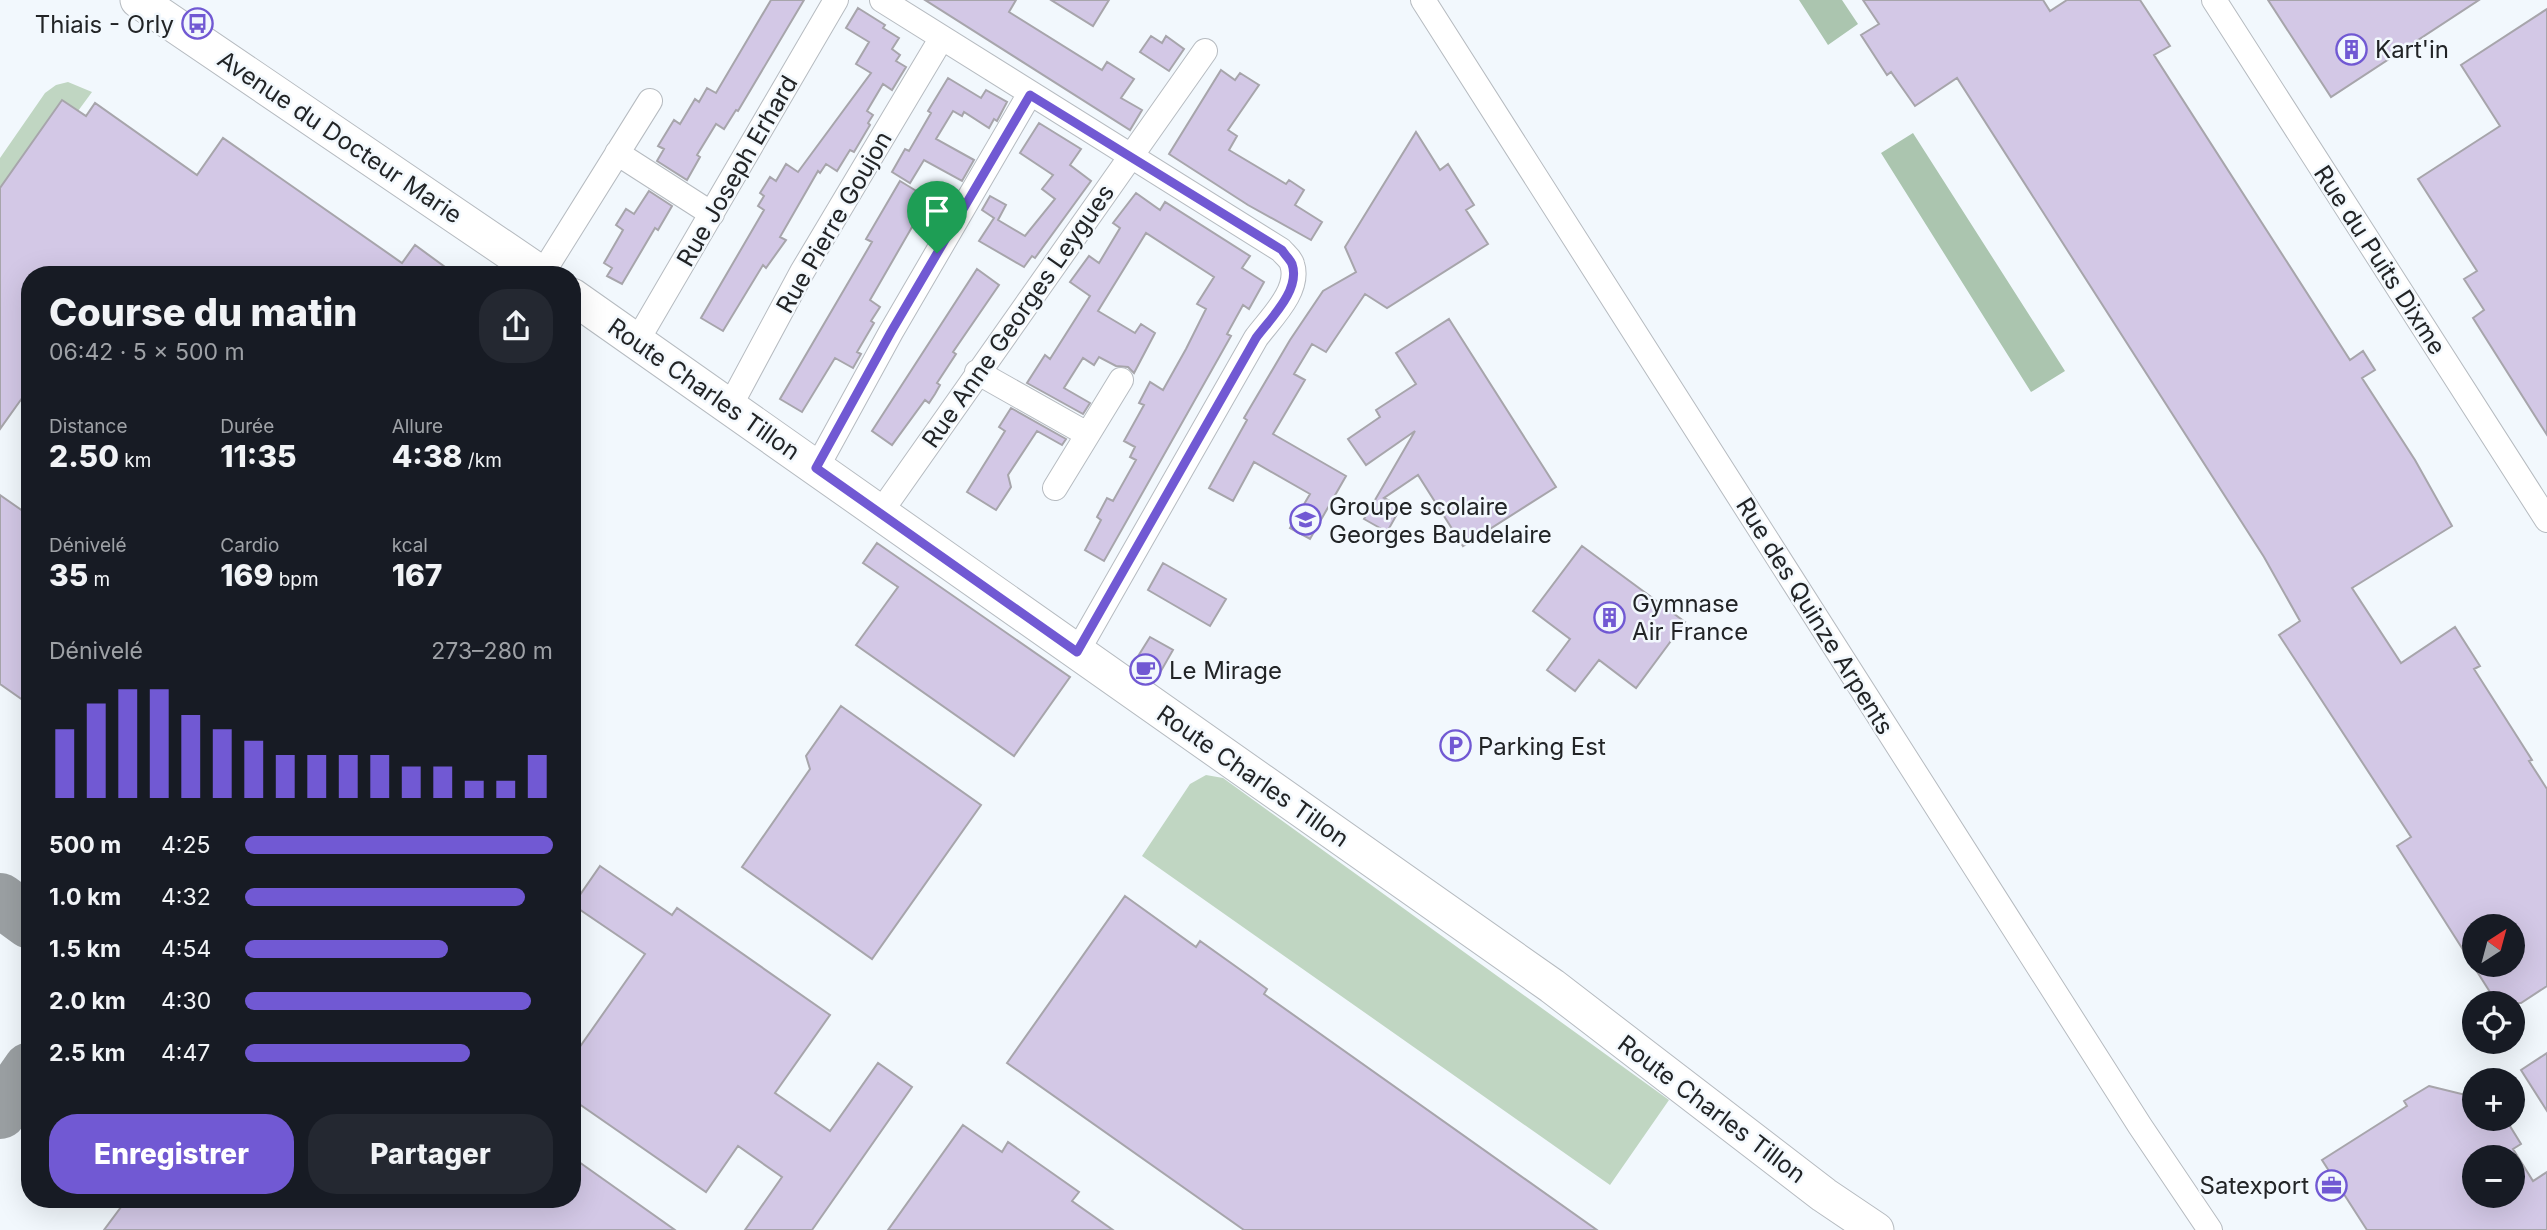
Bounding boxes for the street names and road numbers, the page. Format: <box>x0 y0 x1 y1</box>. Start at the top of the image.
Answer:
street label: Avenue du Docteur Marie <box>212 44 468 230</box>
street label: Rue Joseph Erhard <box>671 70 803 272</box>
street label: Rue Pierre Goujon <box>770 126 898 318</box>
street label: Rue du Puits Dixme <box>2308 160 2452 360</box>
street label: Rue Anne Georges Leygues <box>916 179 1120 453</box>
street label: Route Charles Tillon <box>603 312 805 466</box>
street label: Rue des Quinze Arpents <box>1730 492 1900 740</box>
street label: Route Charles Tillon <box>1152 699 1354 853</box>
street label: Route Charles Tillon <box>1612 1029 1812 1189</box>

